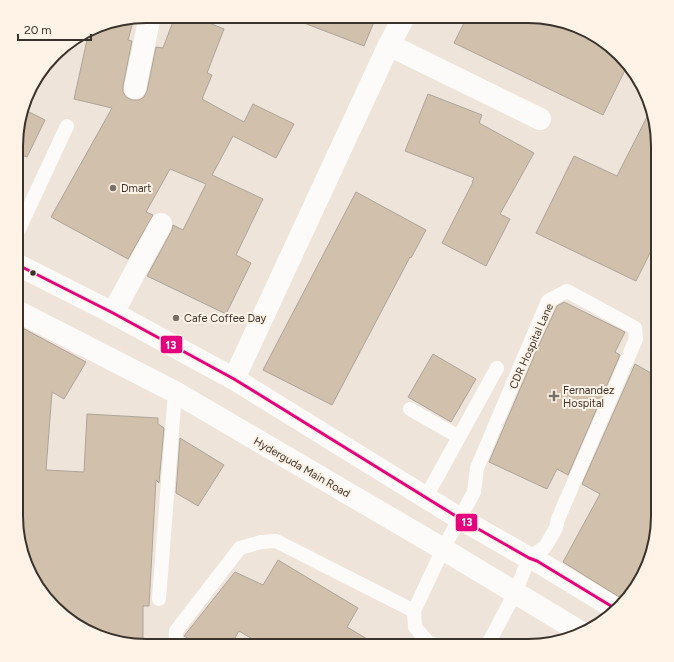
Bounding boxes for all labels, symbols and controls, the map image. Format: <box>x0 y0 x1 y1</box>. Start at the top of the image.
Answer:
scale bar <box>18 16 91 42</box>
text: 20 m <box>24 23 52 37</box>
place label: Dmart <box>121 182 151 195</box>
marker: Dmart <box>108 183 118 193</box>
unlabelled marker <box>28 268 38 278</box>
street label: CDR Hospital Lane <box>507 301 556 391</box>
place label: Cafe Coffee Day <box>184 312 267 325</box>
marker: Cafe Coffee Day <box>171 313 181 323</box>
line badge: 13 <box>160 335 183 354</box>
text: 13 <box>166 339 176 352</box>
place label: Fernandez Hospital <box>563 384 614 410</box>
marker: Fernandez Hospital <box>548 390 560 402</box>
street label: Hyderguda Main Road <box>251 435 352 500</box>
line badge: 13 <box>455 513 478 532</box>
text: 13 <box>462 516 472 529</box>

